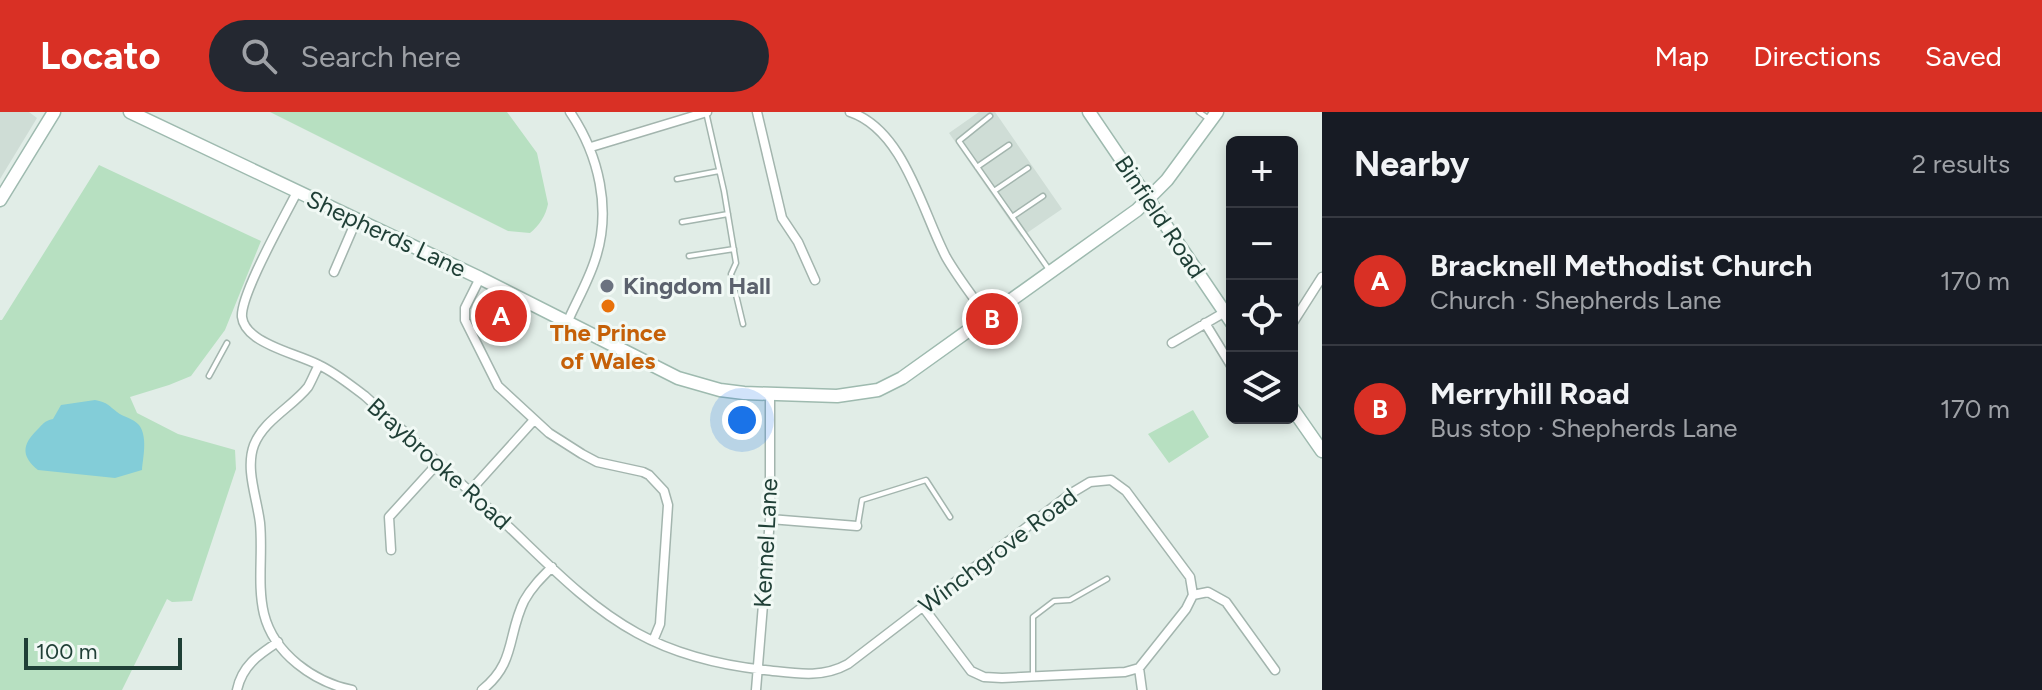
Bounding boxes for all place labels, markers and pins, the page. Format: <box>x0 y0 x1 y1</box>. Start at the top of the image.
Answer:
place label: Kingdom Hall <box>623 271 771 300</box>
marker: Kingdom Hall <box>598 277 616 295</box>
pin: A <box>475 286 527 346</box>
pin: B <box>966 289 1018 349</box>
marker: The Prince of Wales <box>599 297 617 315</box>
place label: The Prince of Wales <box>550 318 666 375</box>

